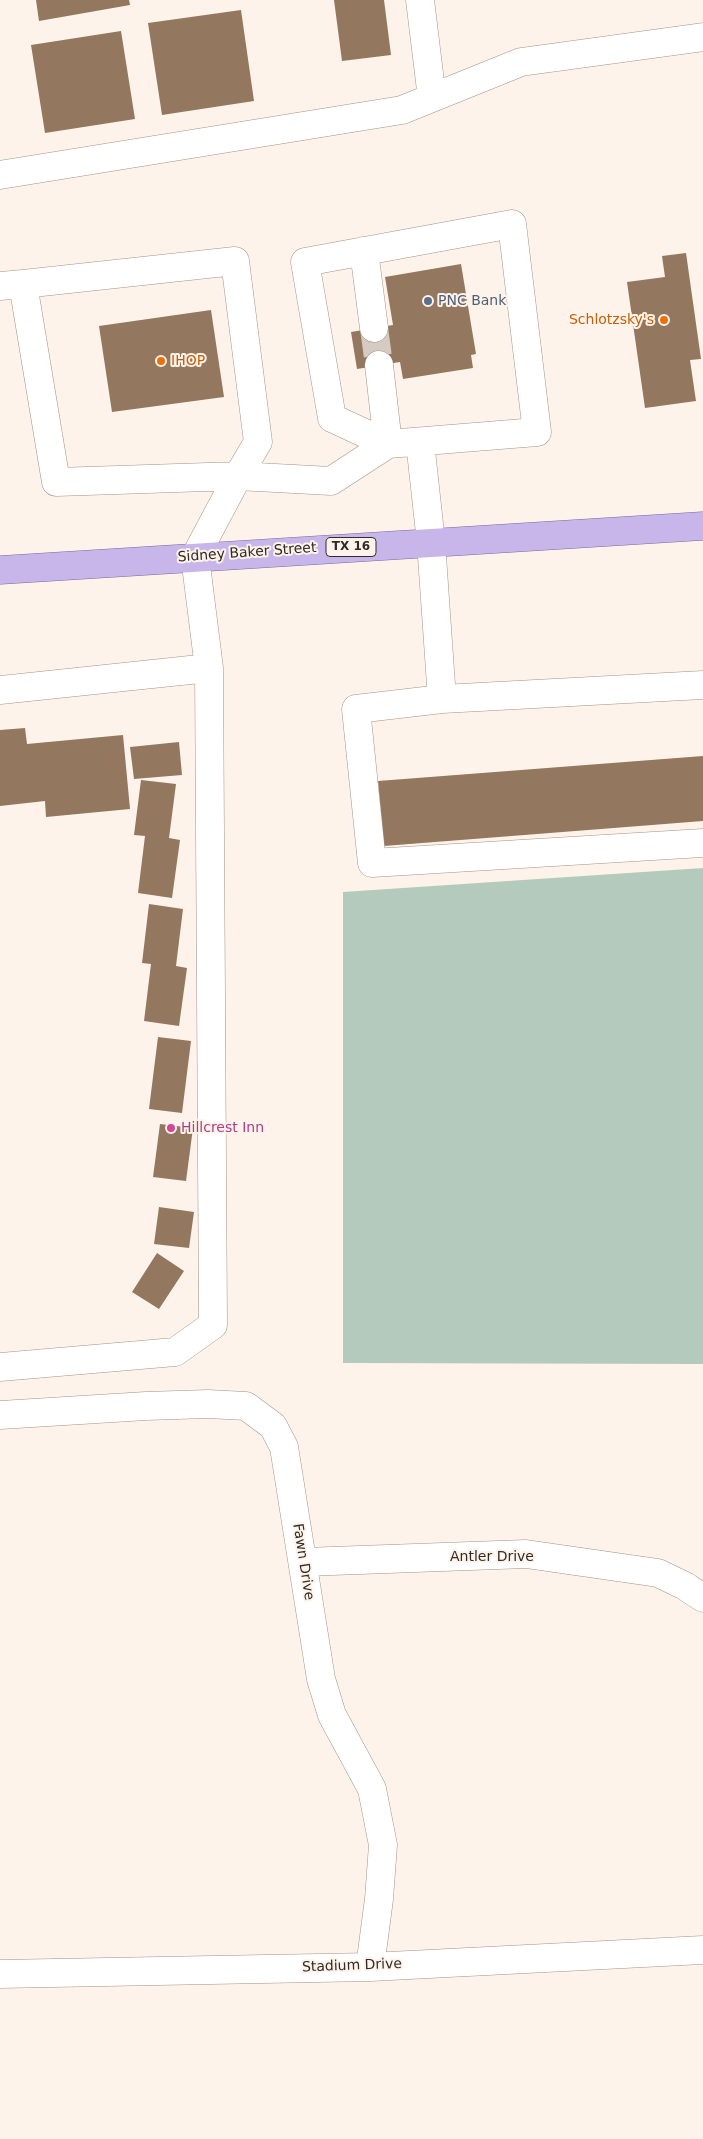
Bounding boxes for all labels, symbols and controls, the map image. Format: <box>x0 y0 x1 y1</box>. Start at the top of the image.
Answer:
place label: PNC Bank <box>438 293 506 309</box>
marker: PNC Bank <box>422 295 434 307</box>
place label: Schlotzsky's <box>569 312 654 328</box>
marker: Schlotzsky's <box>658 314 670 326</box>
place label: IHOP <box>171 353 205 369</box>
marker: IHOP <box>155 355 167 367</box>
road number: TX 16 <box>326 538 376 556</box>
street label: Sidney Baker Street <box>177 540 317 566</box>
place label: Hillcrest Inn <box>181 1120 264 1136</box>
marker: Hillcrest Inn <box>165 1122 177 1134</box>
street label: Fawn Drive <box>289 1522 317 1602</box>
street label: Antler Drive <box>450 1549 534 1565</box>
street label: Stadium Drive <box>302 1956 402 1976</box>

